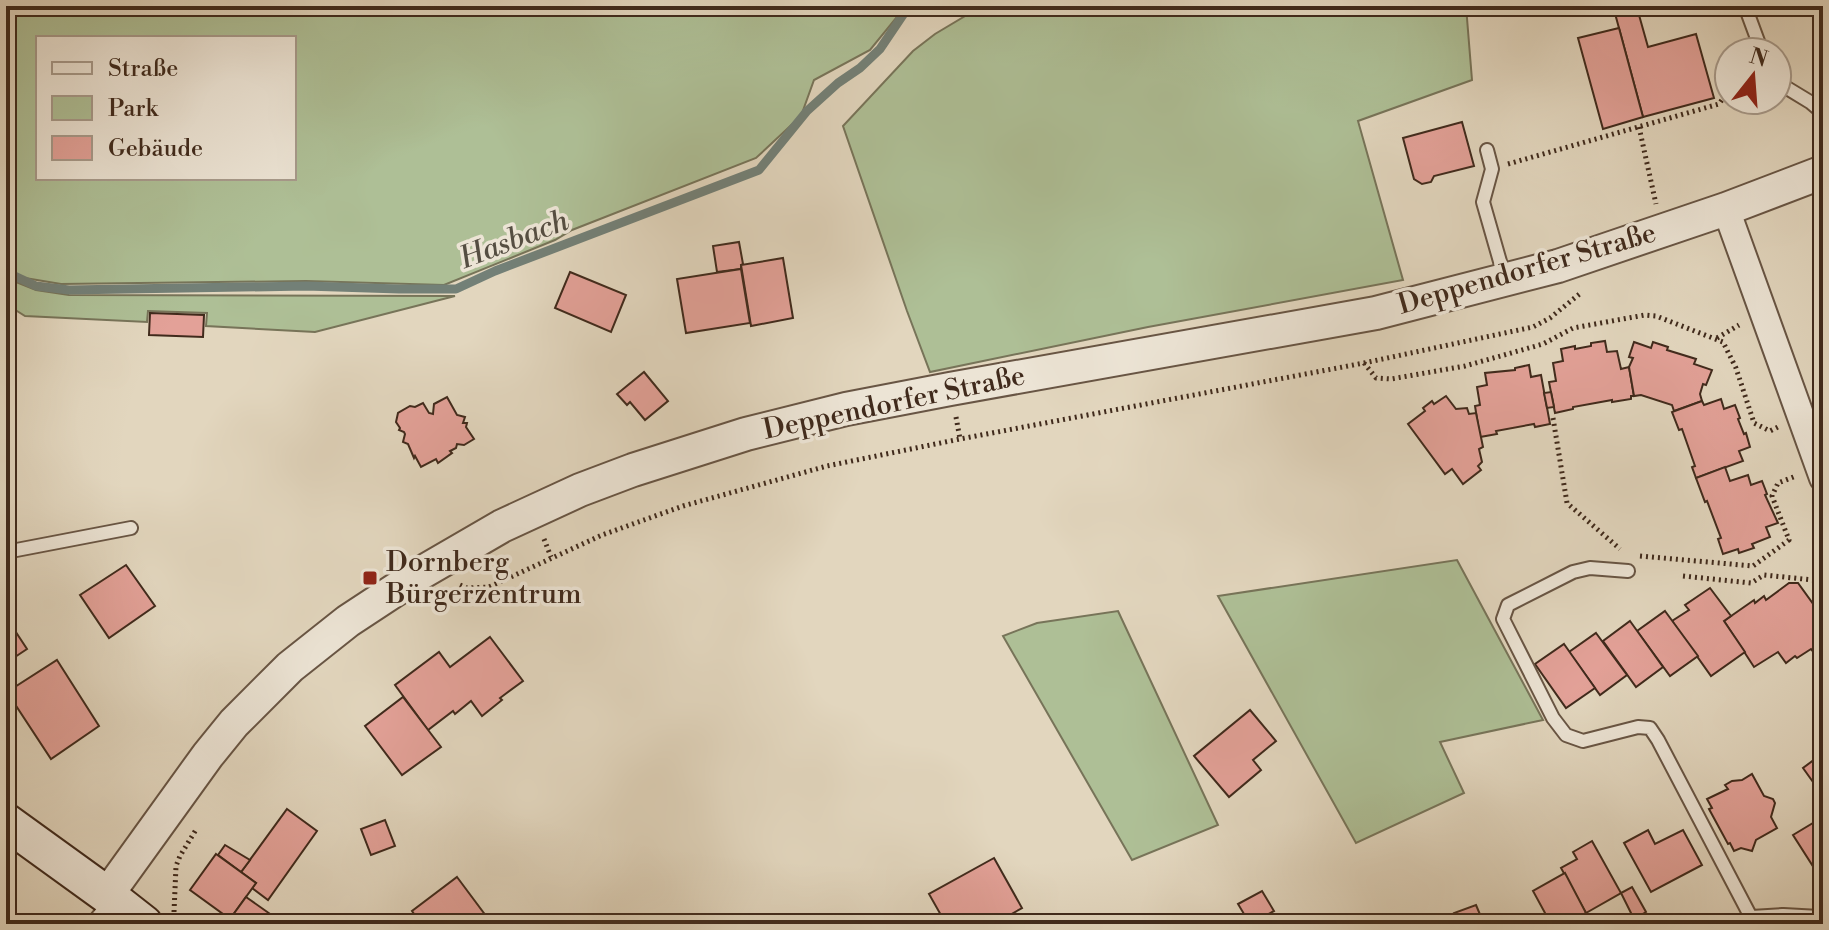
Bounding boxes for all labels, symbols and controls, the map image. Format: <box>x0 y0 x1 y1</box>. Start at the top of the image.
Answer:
legend <box>36 36 296 180</box>
north arrow <box>1713 36 1793 116</box>
text: N <box>1746 43 1771 74</box>
text: Straße <box>108 54 178 84</box>
text: Park <box>108 94 159 124</box>
text: Gebäude <box>108 134 203 164</box>
water label: Hasbach <box>453 202 574 279</box>
street label: Deppendorfer Straße <box>1394 215 1660 323</box>
street label: Deppendorfer Straße <box>760 358 1028 448</box>
place label: Dornberg Bürgerzentrum <box>385 545 581 612</box>
marker: Dornberg Bürgerzentrum <box>361 569 379 587</box>

